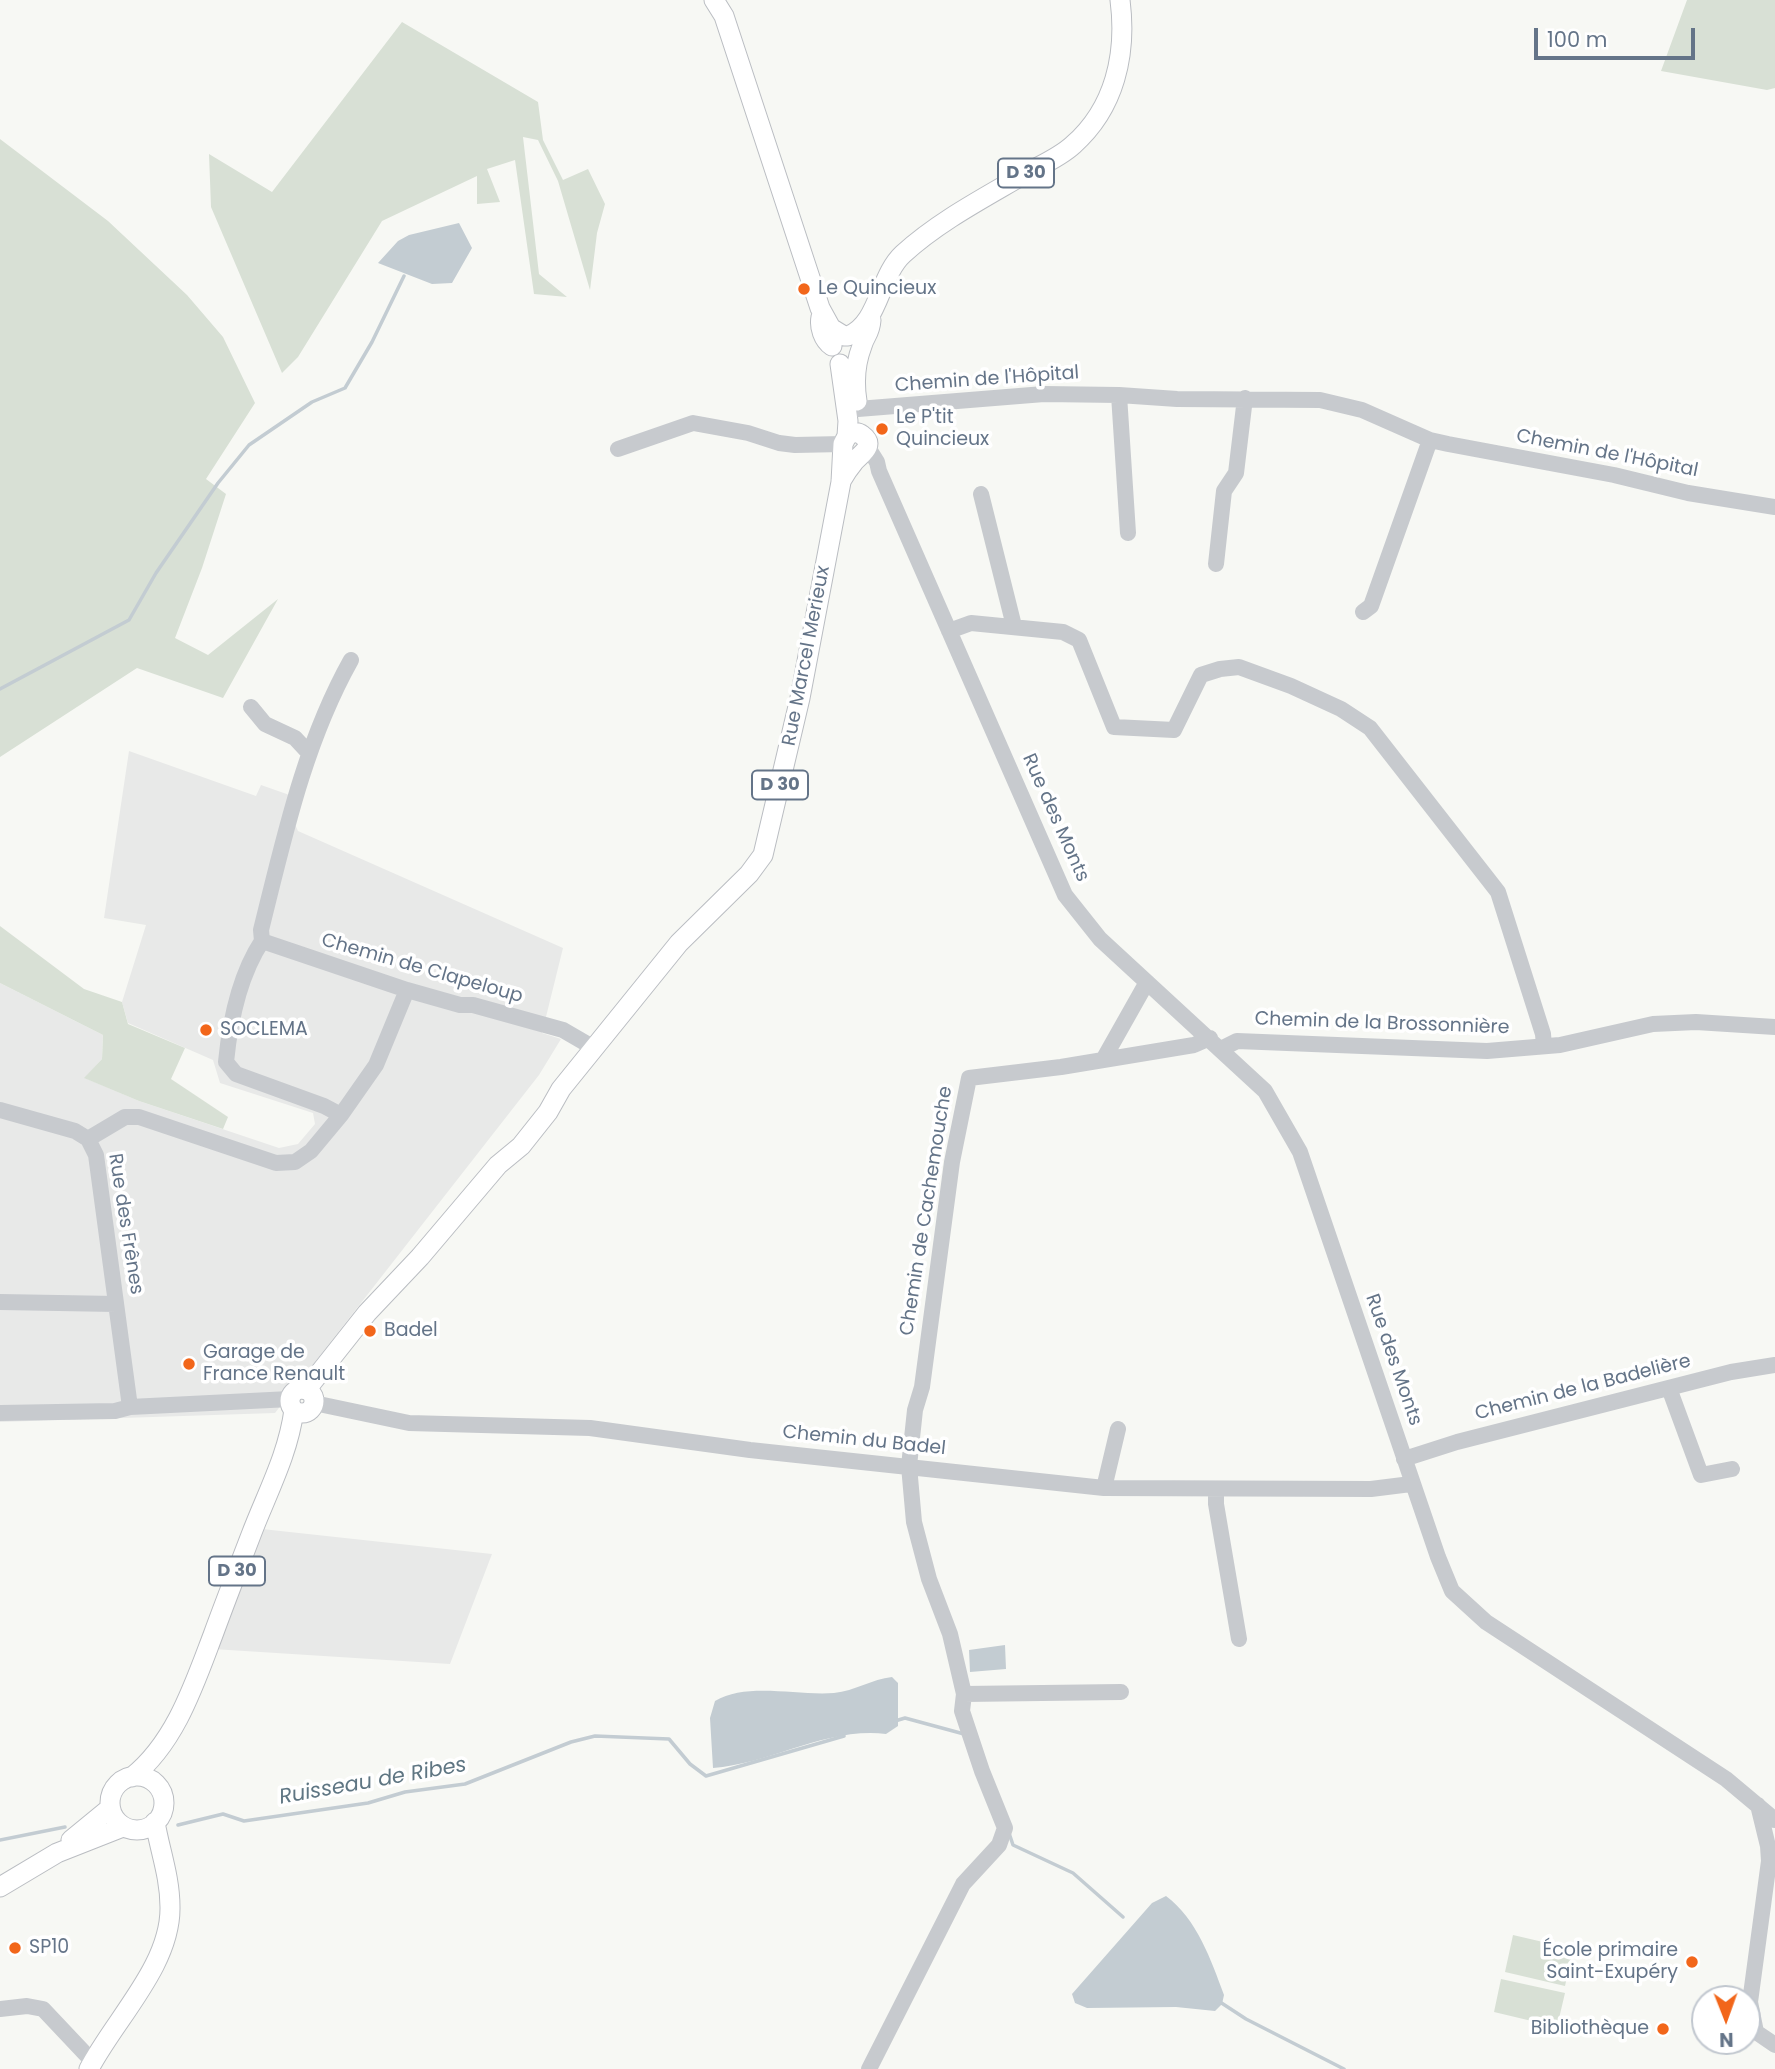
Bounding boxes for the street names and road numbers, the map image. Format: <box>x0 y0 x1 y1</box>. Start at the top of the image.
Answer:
road number: D 30 <box>998 158 1054 188</box>
street label: Chemin de l'Hôpital <box>894 362 1080 398</box>
street label: Chemin de l'Hôpital <box>1514 425 1700 483</box>
street label: Rue Marcel Merieux <box>778 564 836 748</box>
street label: Rue des Monts <box>1017 750 1093 886</box>
road number: D 30 <box>752 770 808 800</box>
street label: Chemin de Clapeloup <box>319 929 525 1009</box>
street label: Chemin de la Brossonnière <box>1254 1008 1510 1040</box>
street label: Chemin de Cachemouche <box>896 1085 958 1337</box>
street label: Rue des Frênes <box>103 1152 147 1296</box>
street label: Rue des Monts <box>1360 1291 1426 1429</box>
street label: Chemin de la Badelière <box>1473 1350 1693 1426</box>
street label: Chemin du Badel <box>781 1421 947 1461</box>
road number: D 30 <box>209 1556 265 1586</box>

